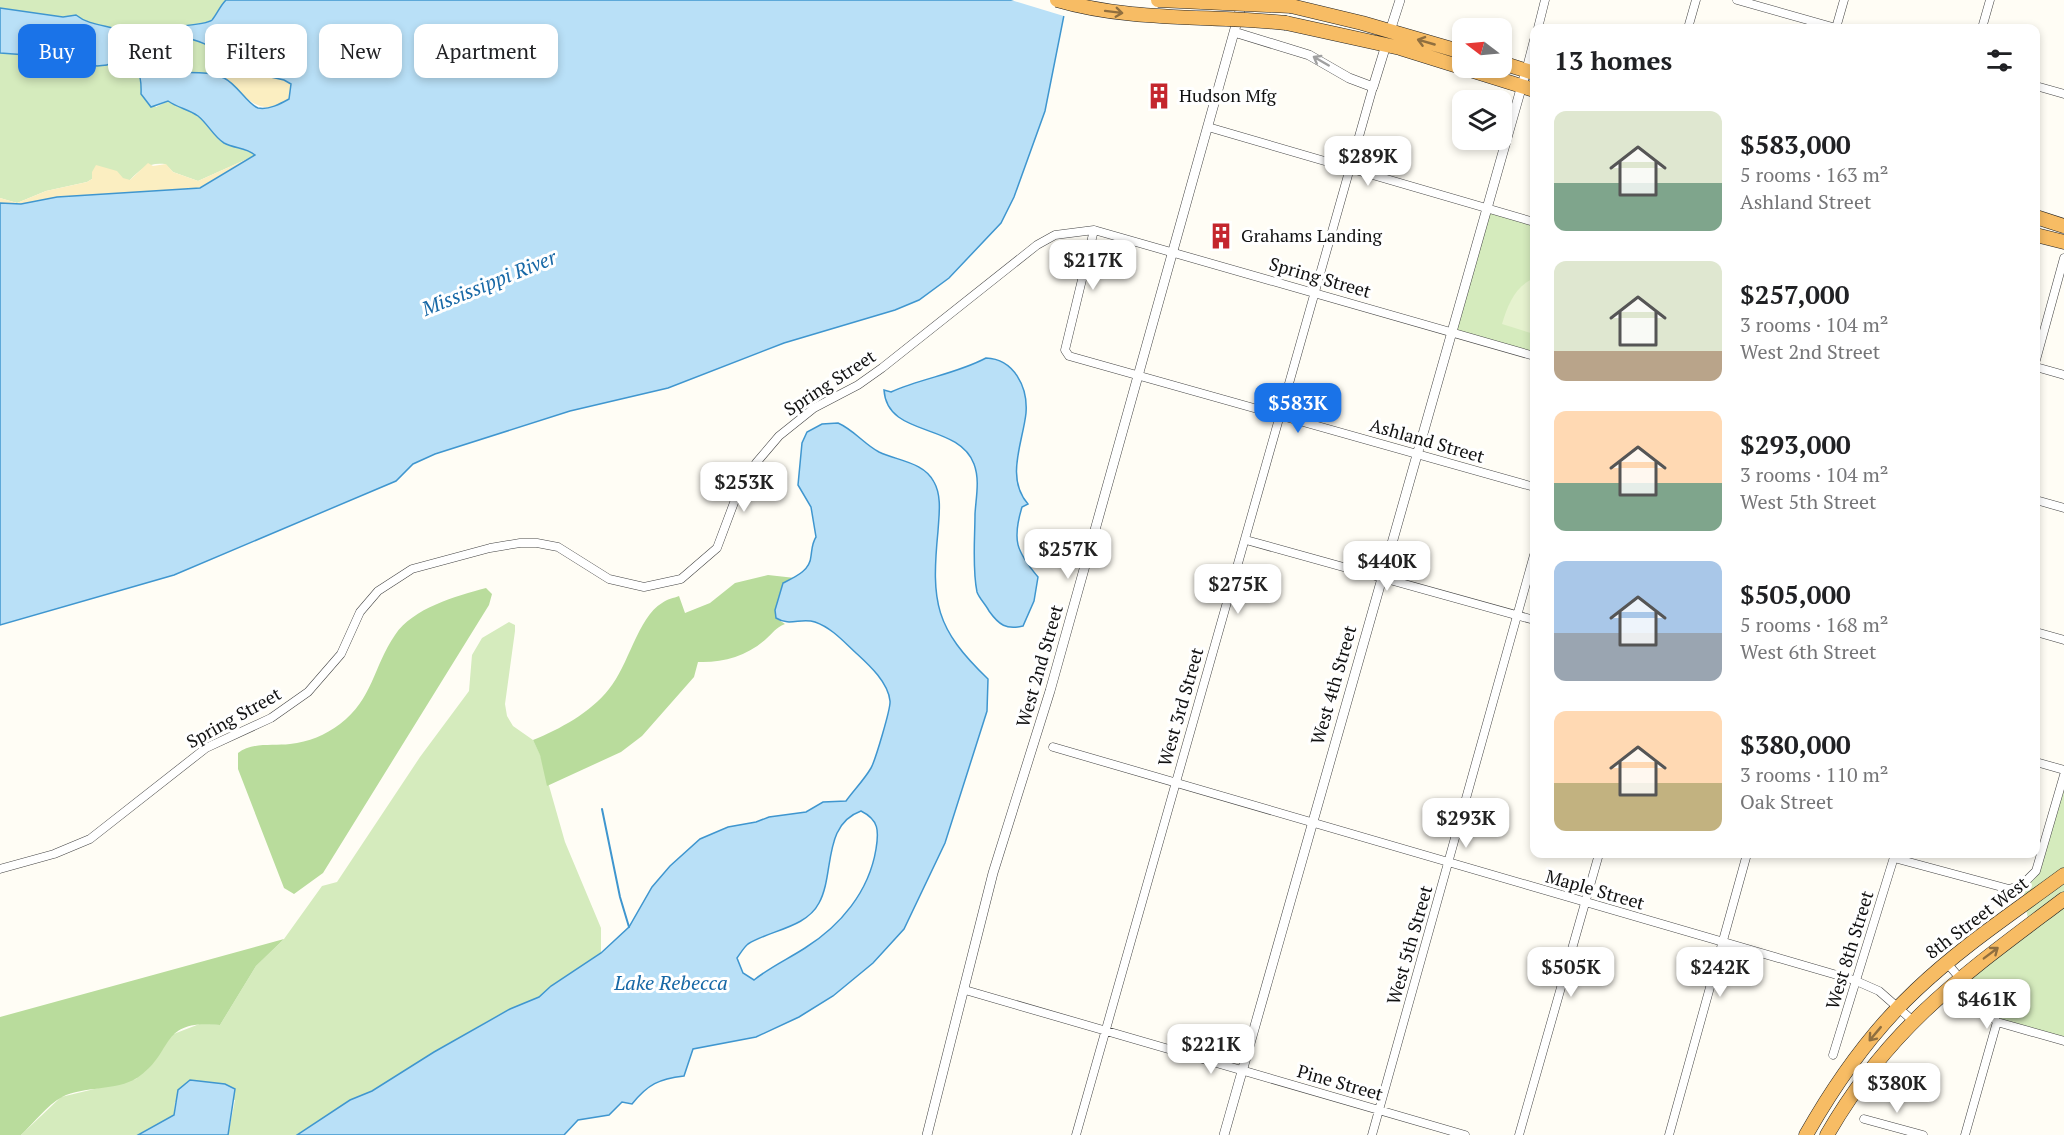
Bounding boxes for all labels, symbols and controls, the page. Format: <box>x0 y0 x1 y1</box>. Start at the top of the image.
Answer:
one-way arrow <box>1103 7 1123 18</box>
north arrow <box>1452 18 1512 78</box>
map controls <box>1452 18 1512 150</box>
chip: Buy <box>18 24 96 78</box>
chip: Rent <box>108 24 193 78</box>
chip: Filters <box>205 24 307 78</box>
chip: New <box>319 24 402 78</box>
chip: Apartment <box>414 24 558 78</box>
one-way arrow <box>1417 35 1436 47</box>
text: 13 homes <box>1554 43 1672 77</box>
icon: filters <box>1983 44 2016 77</box>
one-way arrow <box>1313 55 1330 67</box>
building icon: Hudson Mfg <box>1144 81 1174 111</box>
place label: Hudson Mfg <box>1179 83 1277 107</box>
button: layers <box>1452 90 1512 150</box>
text: $583,000 <box>1740 127 1851 161</box>
icon: home <box>1602 135 1674 207</box>
pin: $289K <box>1326 136 1410 187</box>
text: $289K <box>1338 142 1398 169</box>
text: 5 rooms · 163 m² <box>1740 161 1888 188</box>
text: Ashland Street <box>1740 188 1871 215</box>
building icon: Grahams Landing <box>1206 221 1236 251</box>
place label: Grahams Landing <box>1241 223 1383 247</box>
pin: $217K <box>1051 240 1135 291</box>
water label: Mississippi River <box>417 243 561 322</box>
text: $217K <box>1063 246 1123 273</box>
street label: Spring Street <box>1267 251 1374 303</box>
text: $257,000 <box>1740 277 1849 311</box>
icon: home <box>1602 285 1674 357</box>
text: 3 rooms · 104 m² <box>1740 311 1888 338</box>
text: West 2nd Street <box>1740 338 1880 365</box>
street label: Spring Street <box>779 343 880 421</box>
pin: $583K <box>1256 383 1340 434</box>
text: $583K <box>1268 389 1328 416</box>
street label: Ashland Street <box>1367 412 1488 468</box>
text: $293,000 <box>1740 427 1851 461</box>
icon: home <box>1602 435 1674 507</box>
text: 3 rooms · 104 m² <box>1740 461 1888 488</box>
pin: $253K <box>702 462 786 513</box>
text: $253K <box>714 468 774 495</box>
text: West 5th Street <box>1740 488 1876 515</box>
pin: $257K <box>1026 529 1110 580</box>
text: $257K <box>1038 535 1098 562</box>
pin: $440K <box>1345 541 1429 592</box>
text: $440K <box>1357 547 1417 574</box>
pin: $275K <box>1196 564 1280 615</box>
text: $275K <box>1208 570 1268 597</box>
text: $505,000 <box>1740 577 1851 611</box>
icon: home <box>1602 585 1674 657</box>
street label: West 2nd Street <box>1010 601 1068 730</box>
text: 5 rooms · 168 m² <box>1740 611 1888 638</box>
street label: West 4th Street <box>1305 622 1362 747</box>
text: West 6th Street <box>1740 638 1876 665</box>
street label: West 3rd Street <box>1152 644 1209 769</box>
street label: Spring Street <box>182 681 285 753</box>
text: $380,000 <box>1740 727 1851 761</box>
icon: home <box>1602 735 1674 807</box>
text: 3 rooms · 110 m² <box>1740 761 1888 788</box>
text: Oak Street <box>1740 788 1833 815</box>
pin: $293K <box>1424 798 1508 849</box>
text: $293K <box>1436 804 1496 831</box>
street label: Maple Street <box>1543 863 1648 915</box>
street label: 8th Street West <box>1920 870 2033 964</box>
street label: West 5th Street <box>1381 882 1438 1007</box>
street label: West 8th Street <box>1820 887 1879 1012</box>
pin: $505K <box>1529 947 1613 998</box>
pin: $242K <box>1678 947 1762 998</box>
one-way arrow <box>1983 947 1999 960</box>
text: $505K <box>1541 953 1601 980</box>
text: $242K <box>1690 953 1750 980</box>
water label: Lake Rebecca <box>613 969 728 996</box>
pin: $461K <box>1945 979 2029 1030</box>
text: $461K <box>1957 985 2017 1012</box>
pin: $221K <box>1169 1024 1253 1075</box>
one-way arrow <box>1868 1026 1882 1041</box>
text: $221K <box>1181 1030 1241 1057</box>
street label: Pine Street <box>1295 1058 1386 1106</box>
pin: $380K <box>1855 1063 1939 1114</box>
text: $380K <box>1867 1069 1927 1096</box>

